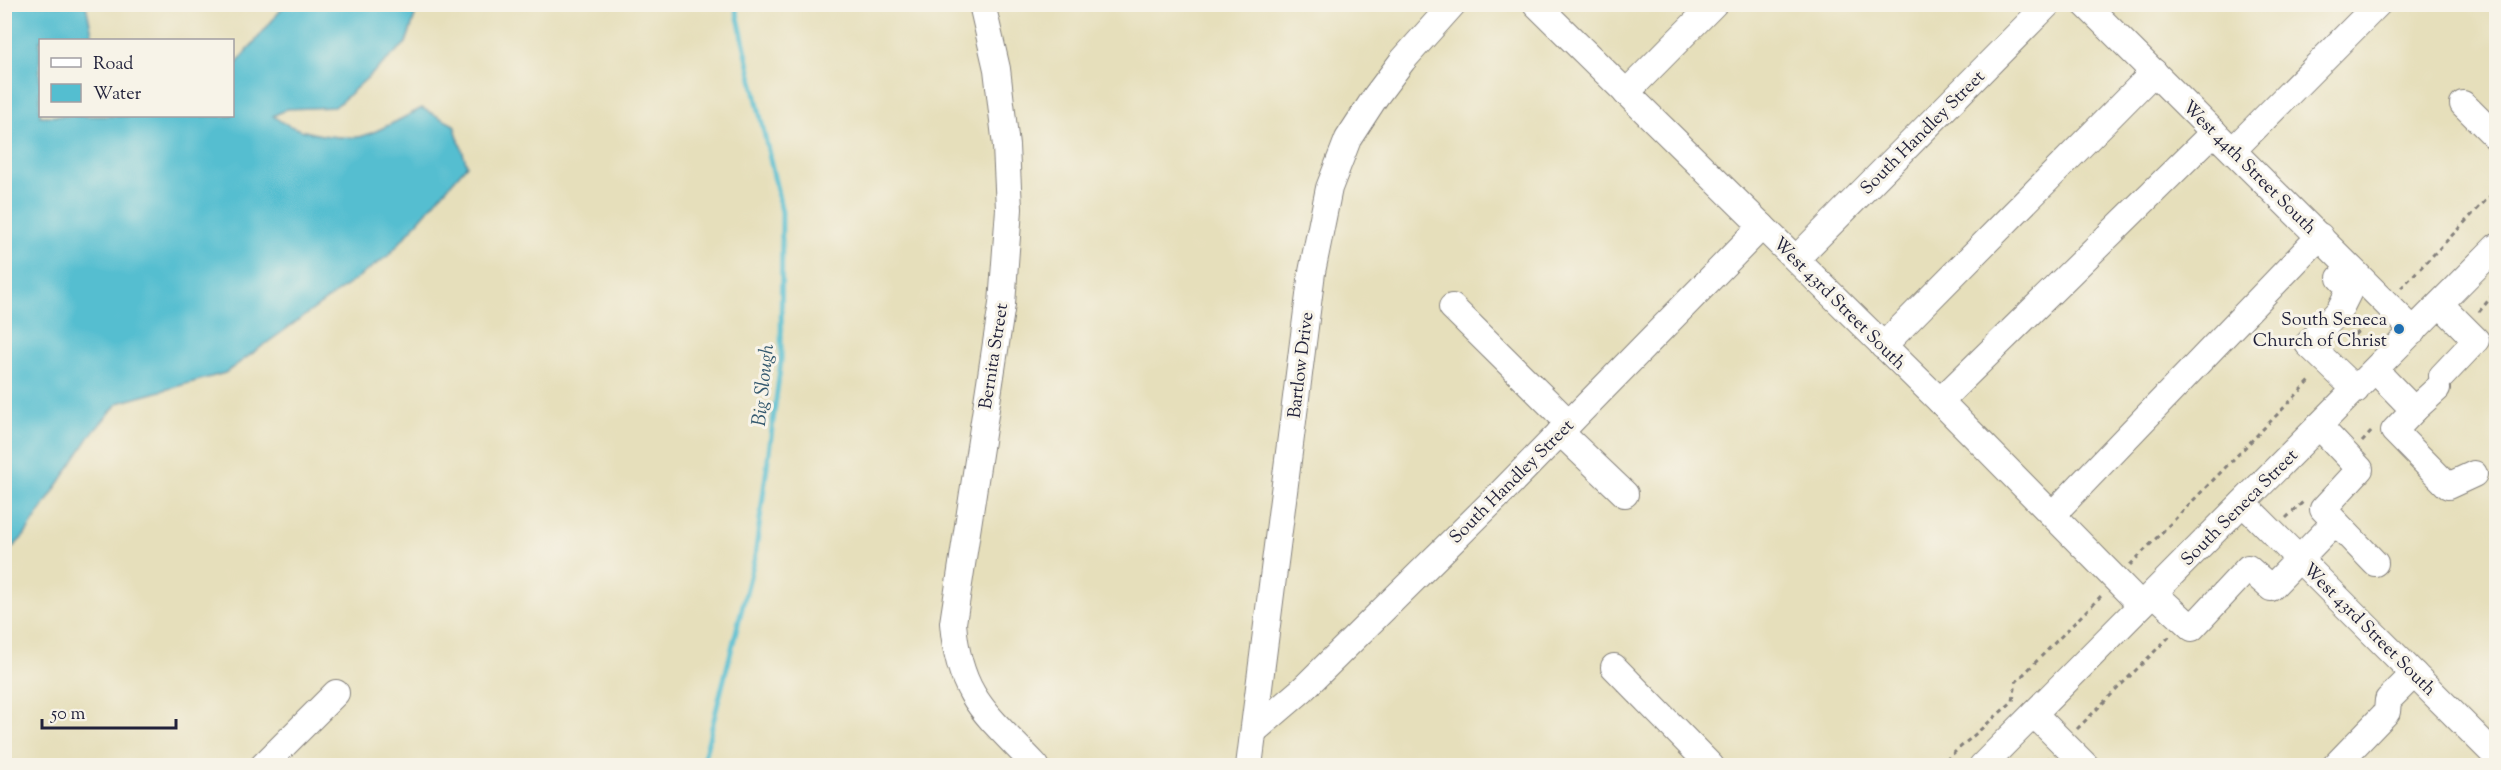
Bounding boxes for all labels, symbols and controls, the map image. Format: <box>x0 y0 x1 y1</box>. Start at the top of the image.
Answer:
legend <box>39 39 234 117</box>
text: Road <box>93 52 133 78</box>
street label: South Handley Street <box>1855 65 1992 202</box>
text: Water <box>93 82 142 108</box>
street label: West 44th Street South <box>2176 96 2322 242</box>
street label: West 43rd Street South <box>1766 232 1911 377</box>
street label: Bernita Street <box>974 301 1016 411</box>
place label: South Seneca Church of Christ <box>2253 308 2387 355</box>
street label: Bartlow Drive <box>1283 311 1321 420</box>
marker: South Seneca Church of Christ <box>2392 322 2406 336</box>
water label: Big Slough <box>746 343 783 428</box>
street label: South Handley Street <box>1444 414 1581 551</box>
street label: South Seneca Street <box>2176 444 2305 573</box>
street label: West 43rd Street South <box>2296 558 2441 703</box>
scale bar <box>42 692 176 730</box>
text: 50 m <box>50 702 86 728</box>

